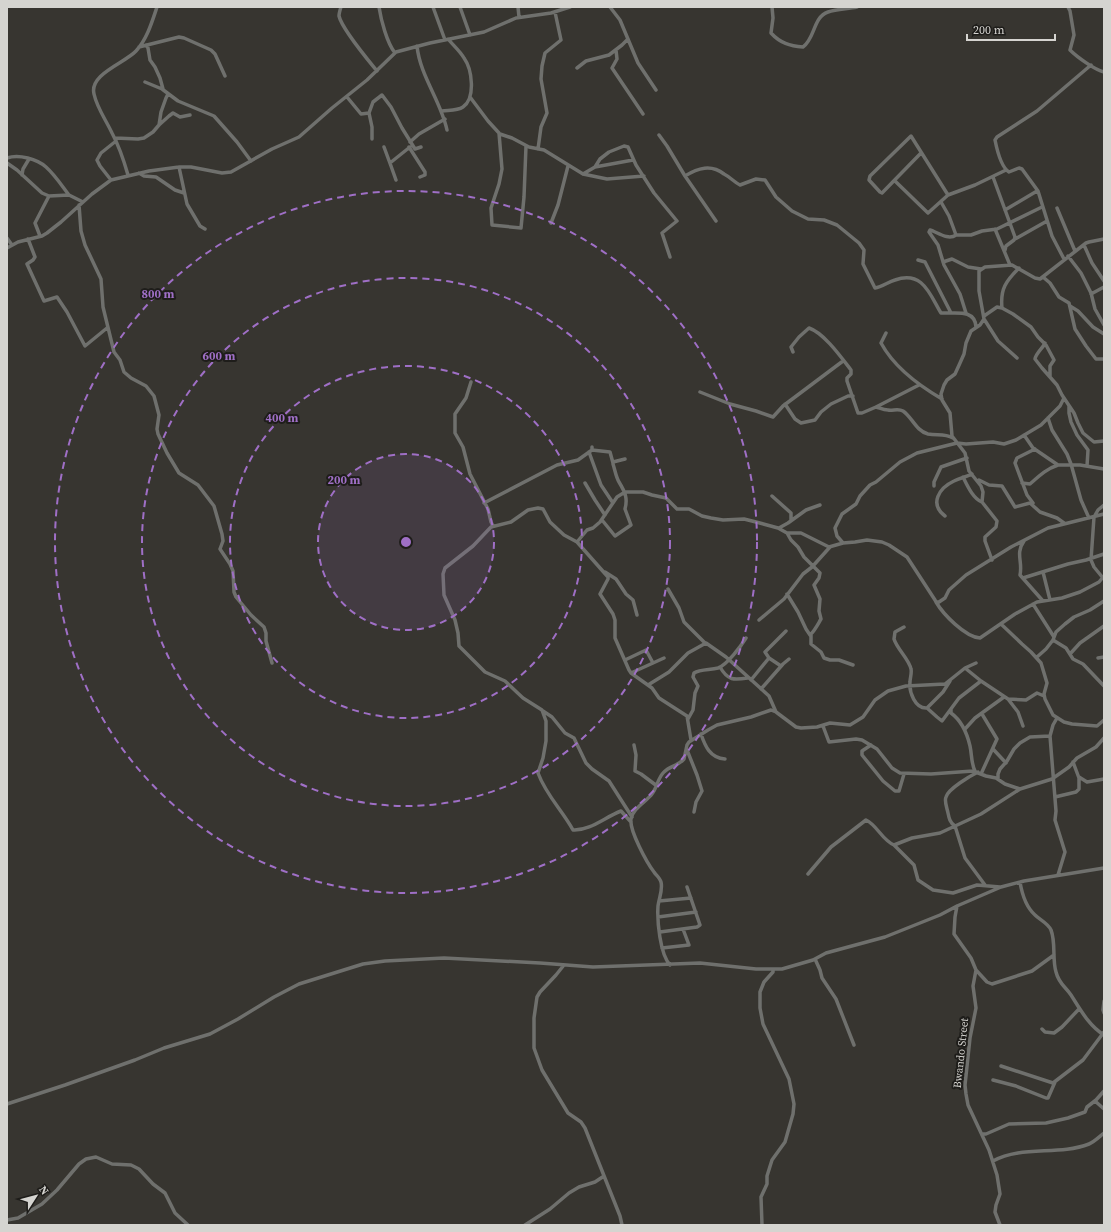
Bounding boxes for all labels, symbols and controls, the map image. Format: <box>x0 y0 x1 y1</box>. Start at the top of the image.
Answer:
scale bar <box>967 16 1055 42</box>
text: 200 m <box>973 22 1005 38</box>
text: 800 m <box>142 286 175 302</box>
text: 600 m <box>203 348 236 364</box>
text: 400 m <box>266 410 299 426</box>
text: 200 m <box>328 472 361 488</box>
centre of rings <box>399 535 413 549</box>
street label: Bwando Street <box>950 1017 972 1089</box>
north arrow <box>16 1176 56 1216</box>
text: N <box>35 1183 52 1198</box>

